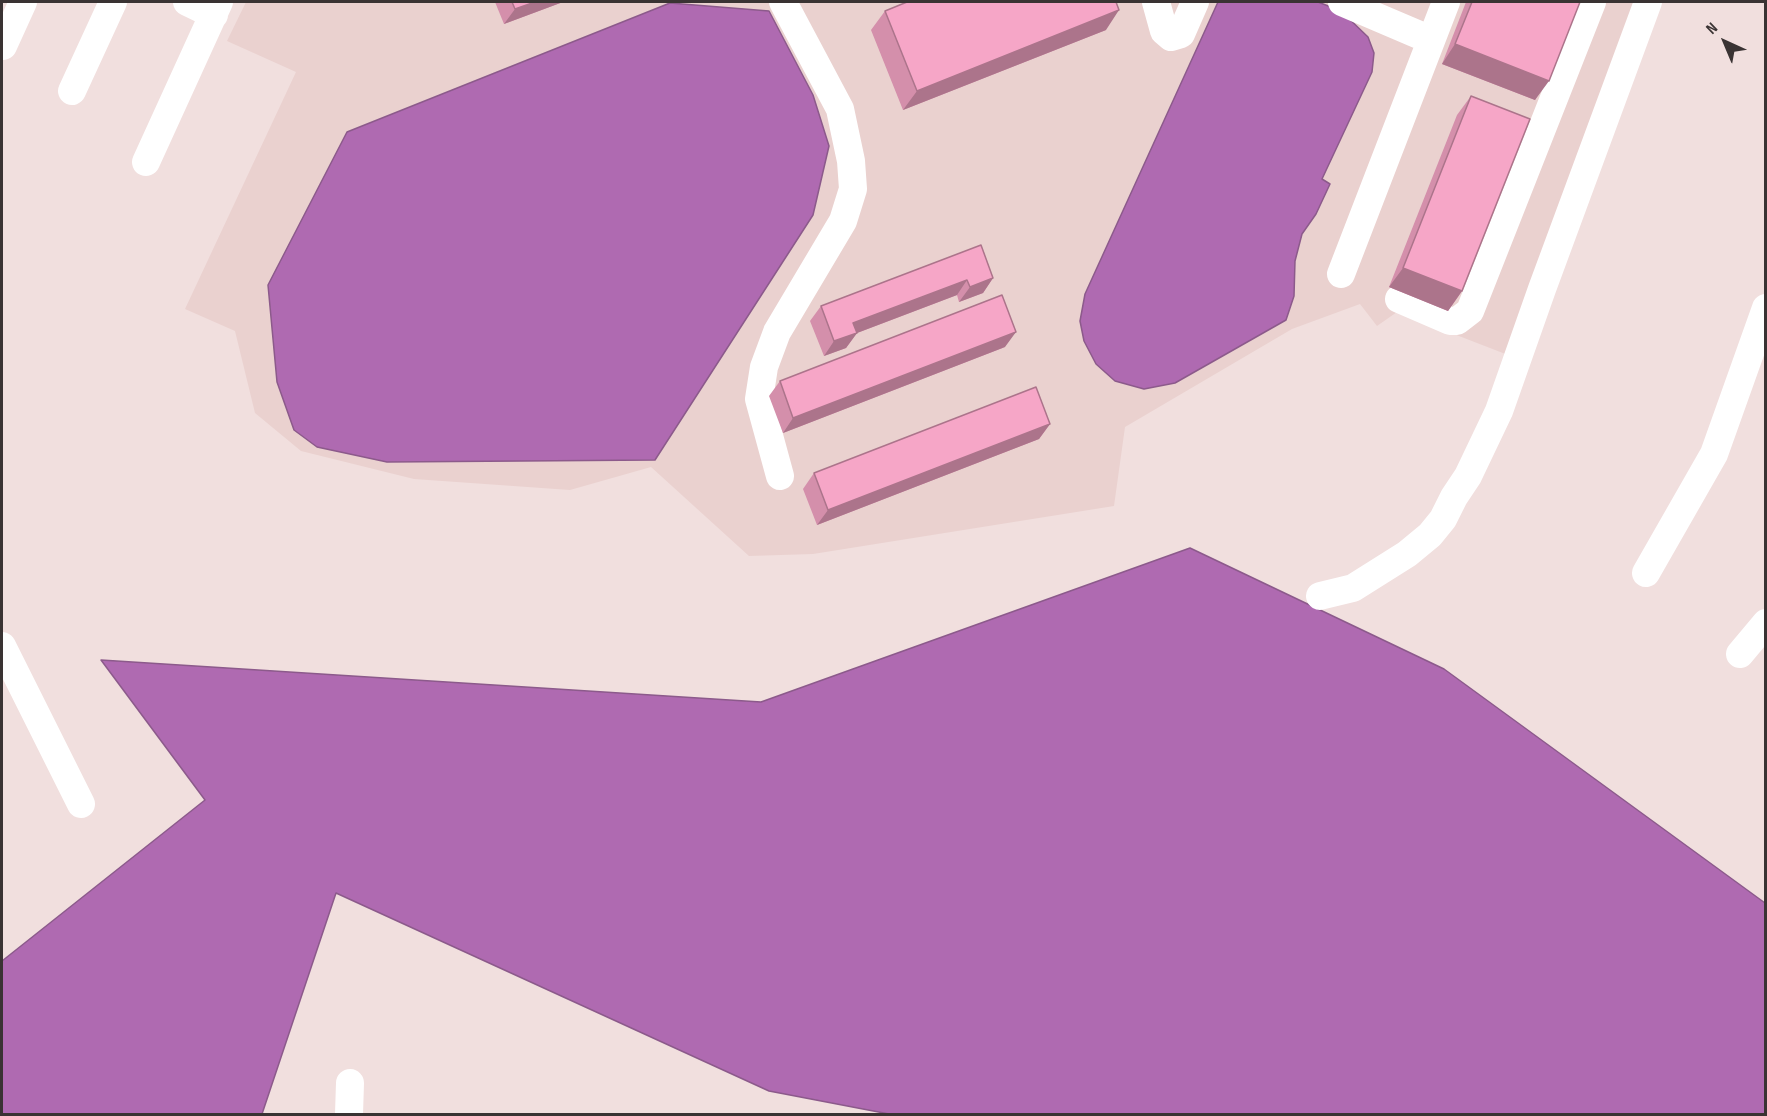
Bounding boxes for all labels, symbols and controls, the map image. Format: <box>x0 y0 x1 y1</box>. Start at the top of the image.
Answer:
north arrow <box>1695 12 1755 72</box>
text: N <box>1702 19 1722 38</box>

